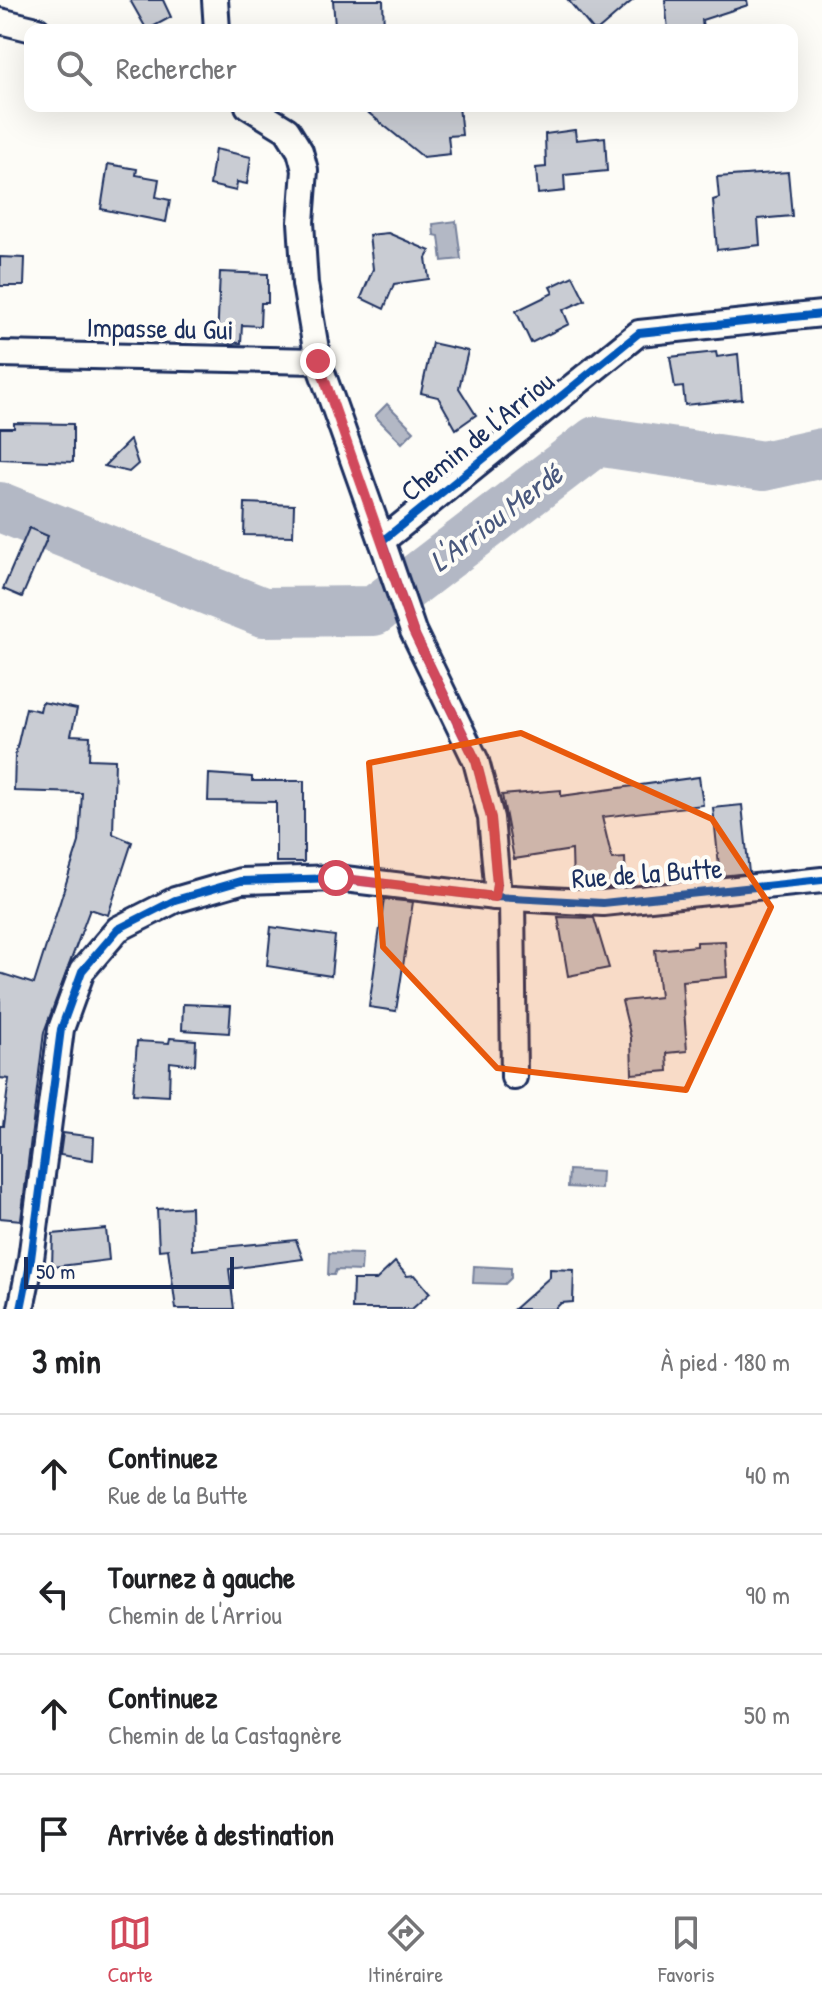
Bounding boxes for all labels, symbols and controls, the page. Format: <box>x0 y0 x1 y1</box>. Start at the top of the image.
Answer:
search box <box>24 24 798 112</box>
icon: search <box>52 46 96 90</box>
text: Rechercher <box>116 48 237 88</box>
street label: Impasse du Gui <box>86 308 234 348</box>
route end <box>300 343 336 379</box>
street label: Chemin de l'Arriou <box>392 362 562 510</box>
water label: L'Arriou Merdé <box>421 453 571 580</box>
street label: Rue de la Butte <box>571 849 723 897</box>
route start <box>318 860 354 896</box>
scale bar <box>24 1253 234 1289</box>
text: 50 m <box>36 1256 75 1286</box>
text: 3 min <box>32 1338 101 1384</box>
text: À pied · 180 m <box>661 1344 790 1379</box>
text: Continuez <box>108 1437 217 1477</box>
icon: ahead <box>32 1452 76 1496</box>
text: 40 m <box>745 1457 790 1492</box>
text: Rue de la Butte <box>108 1477 248 1512</box>
text: Tournez à gauche <box>108 1557 295 1597</box>
icon: left <box>32 1572 76 1616</box>
text: 90 m <box>745 1577 790 1612</box>
text: Chemin de l'Arriou <box>108 1597 282 1632</box>
text: Continuez <box>108 1677 217 1717</box>
icon: ahead <box>32 1692 76 1736</box>
text: 50 m <box>744 1697 790 1732</box>
text: Chemin de la Castagnère <box>108 1717 342 1752</box>
icon: arrive <box>32 1812 76 1856</box>
text: Arrivée à destination <box>108 1814 334 1854</box>
tab: Carte <box>107 1911 153 1989</box>
tab: Itinéraire <box>368 1911 443 1989</box>
tab: Favoris <box>658 1911 715 1989</box>

